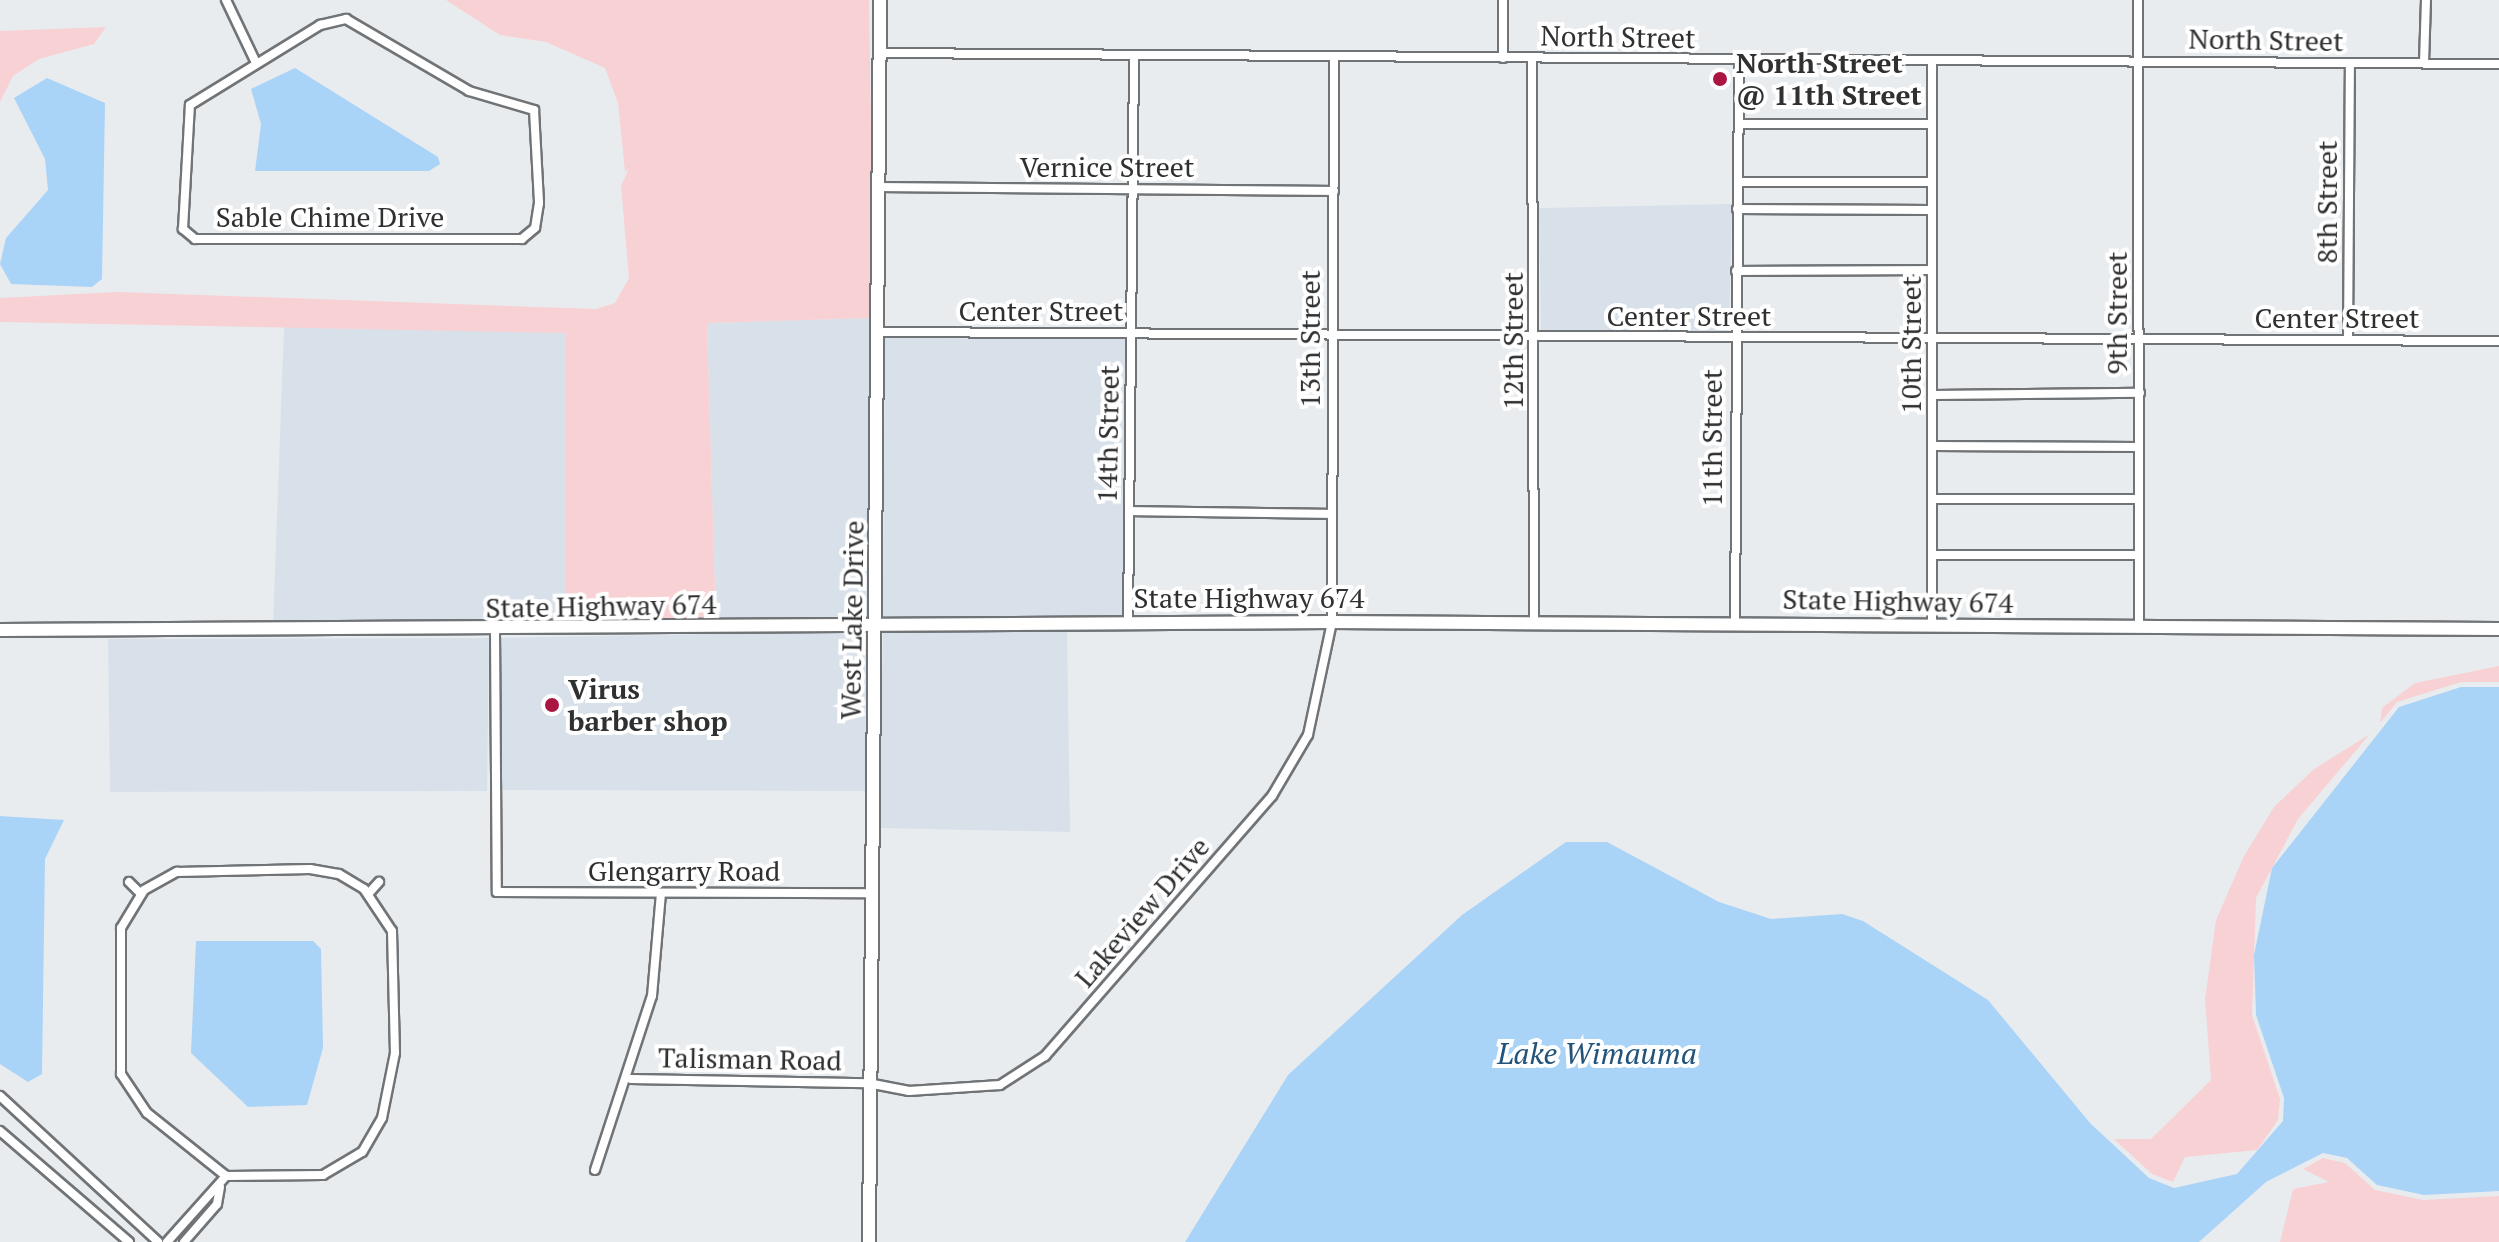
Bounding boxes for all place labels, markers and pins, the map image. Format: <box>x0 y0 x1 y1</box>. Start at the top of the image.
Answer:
place label: North Street @ 11th Street <box>1736 46 1922 112</box>
marker: North Street @ 11th Street <box>1711 70 1729 88</box>
place label: Virus barber shop <box>568 672 728 738</box>
marker: Virus barber shop <box>543 696 561 714</box>

